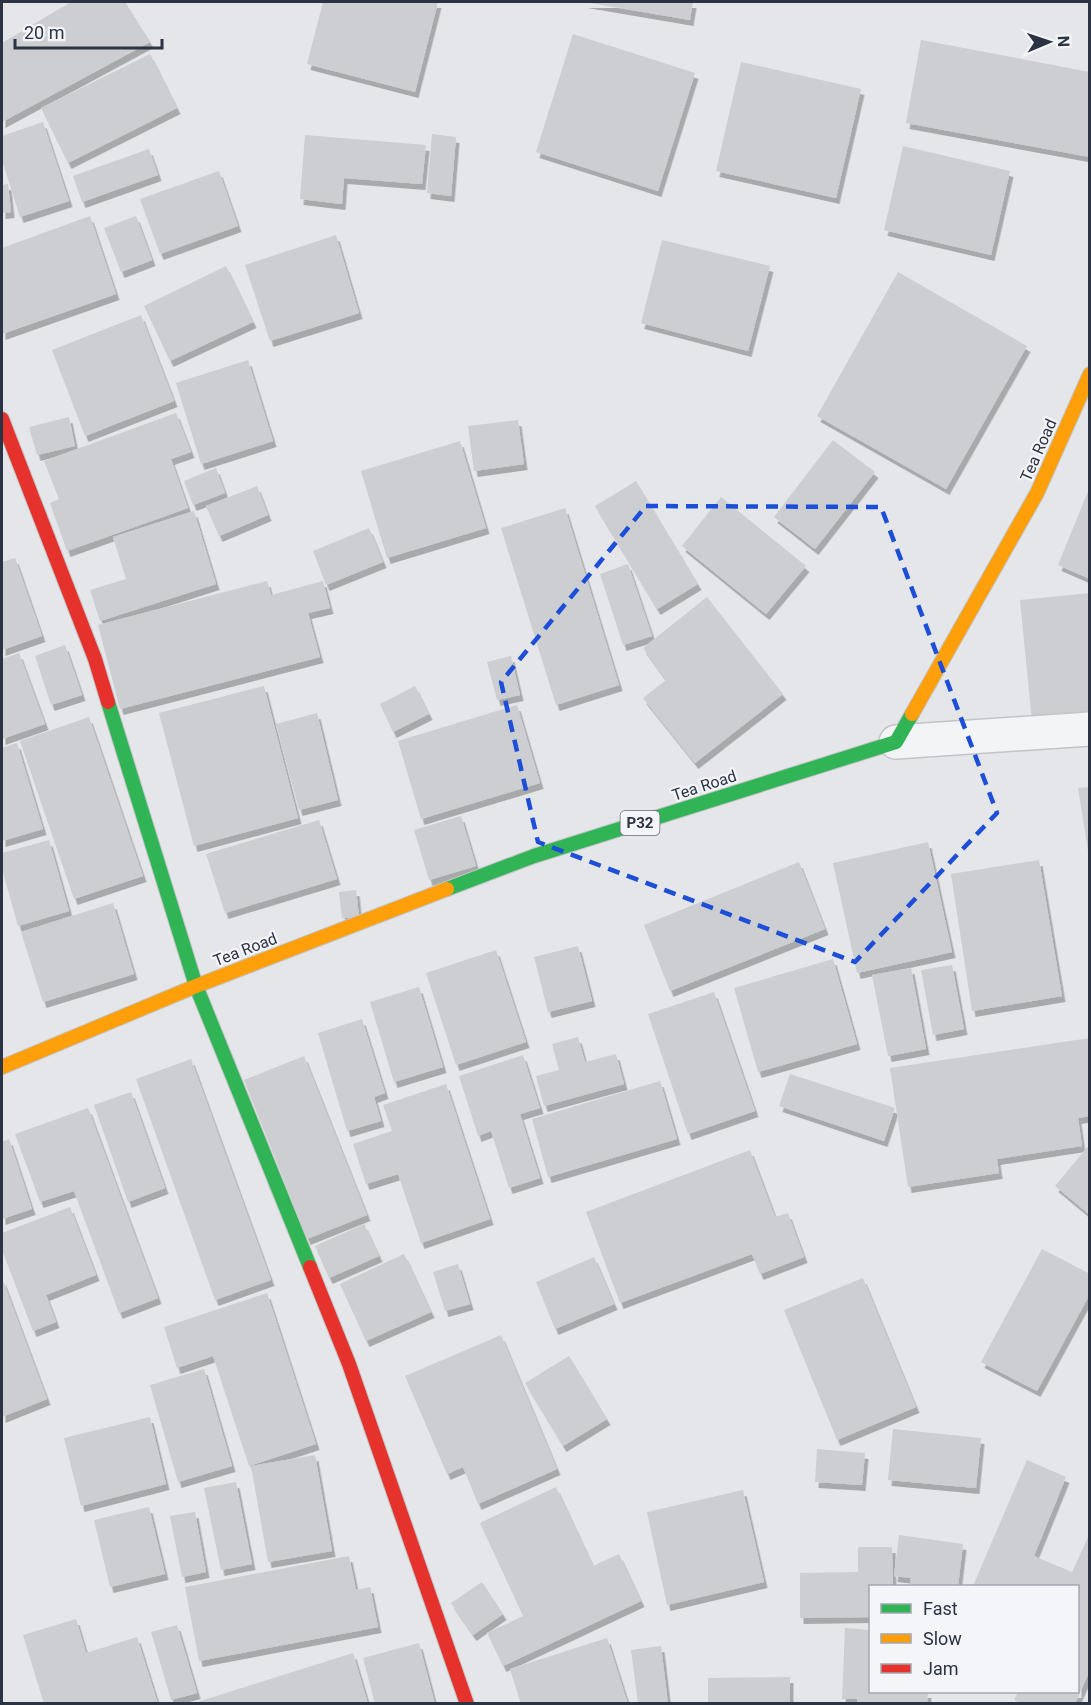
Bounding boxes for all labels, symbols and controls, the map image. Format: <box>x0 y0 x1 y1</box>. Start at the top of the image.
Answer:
scale bar <box>15 12 162 50</box>
north arrow <box>1019 12 1079 72</box>
text: 20 m <box>24 22 64 43</box>
text: N <box>1054 36 1073 47</box>
street label: Tea Road <box>1016 416 1061 485</box>
street label: Tea Road <box>670 766 739 805</box>
road number: P32 <box>620 811 660 835</box>
street label: Tea Road <box>211 929 280 970</box>
legend <box>869 1585 1079 1693</box>
text: Fast <box>923 1598 958 1619</box>
text: Slow <box>923 1628 962 1649</box>
text: Jam <box>923 1658 959 1679</box>

